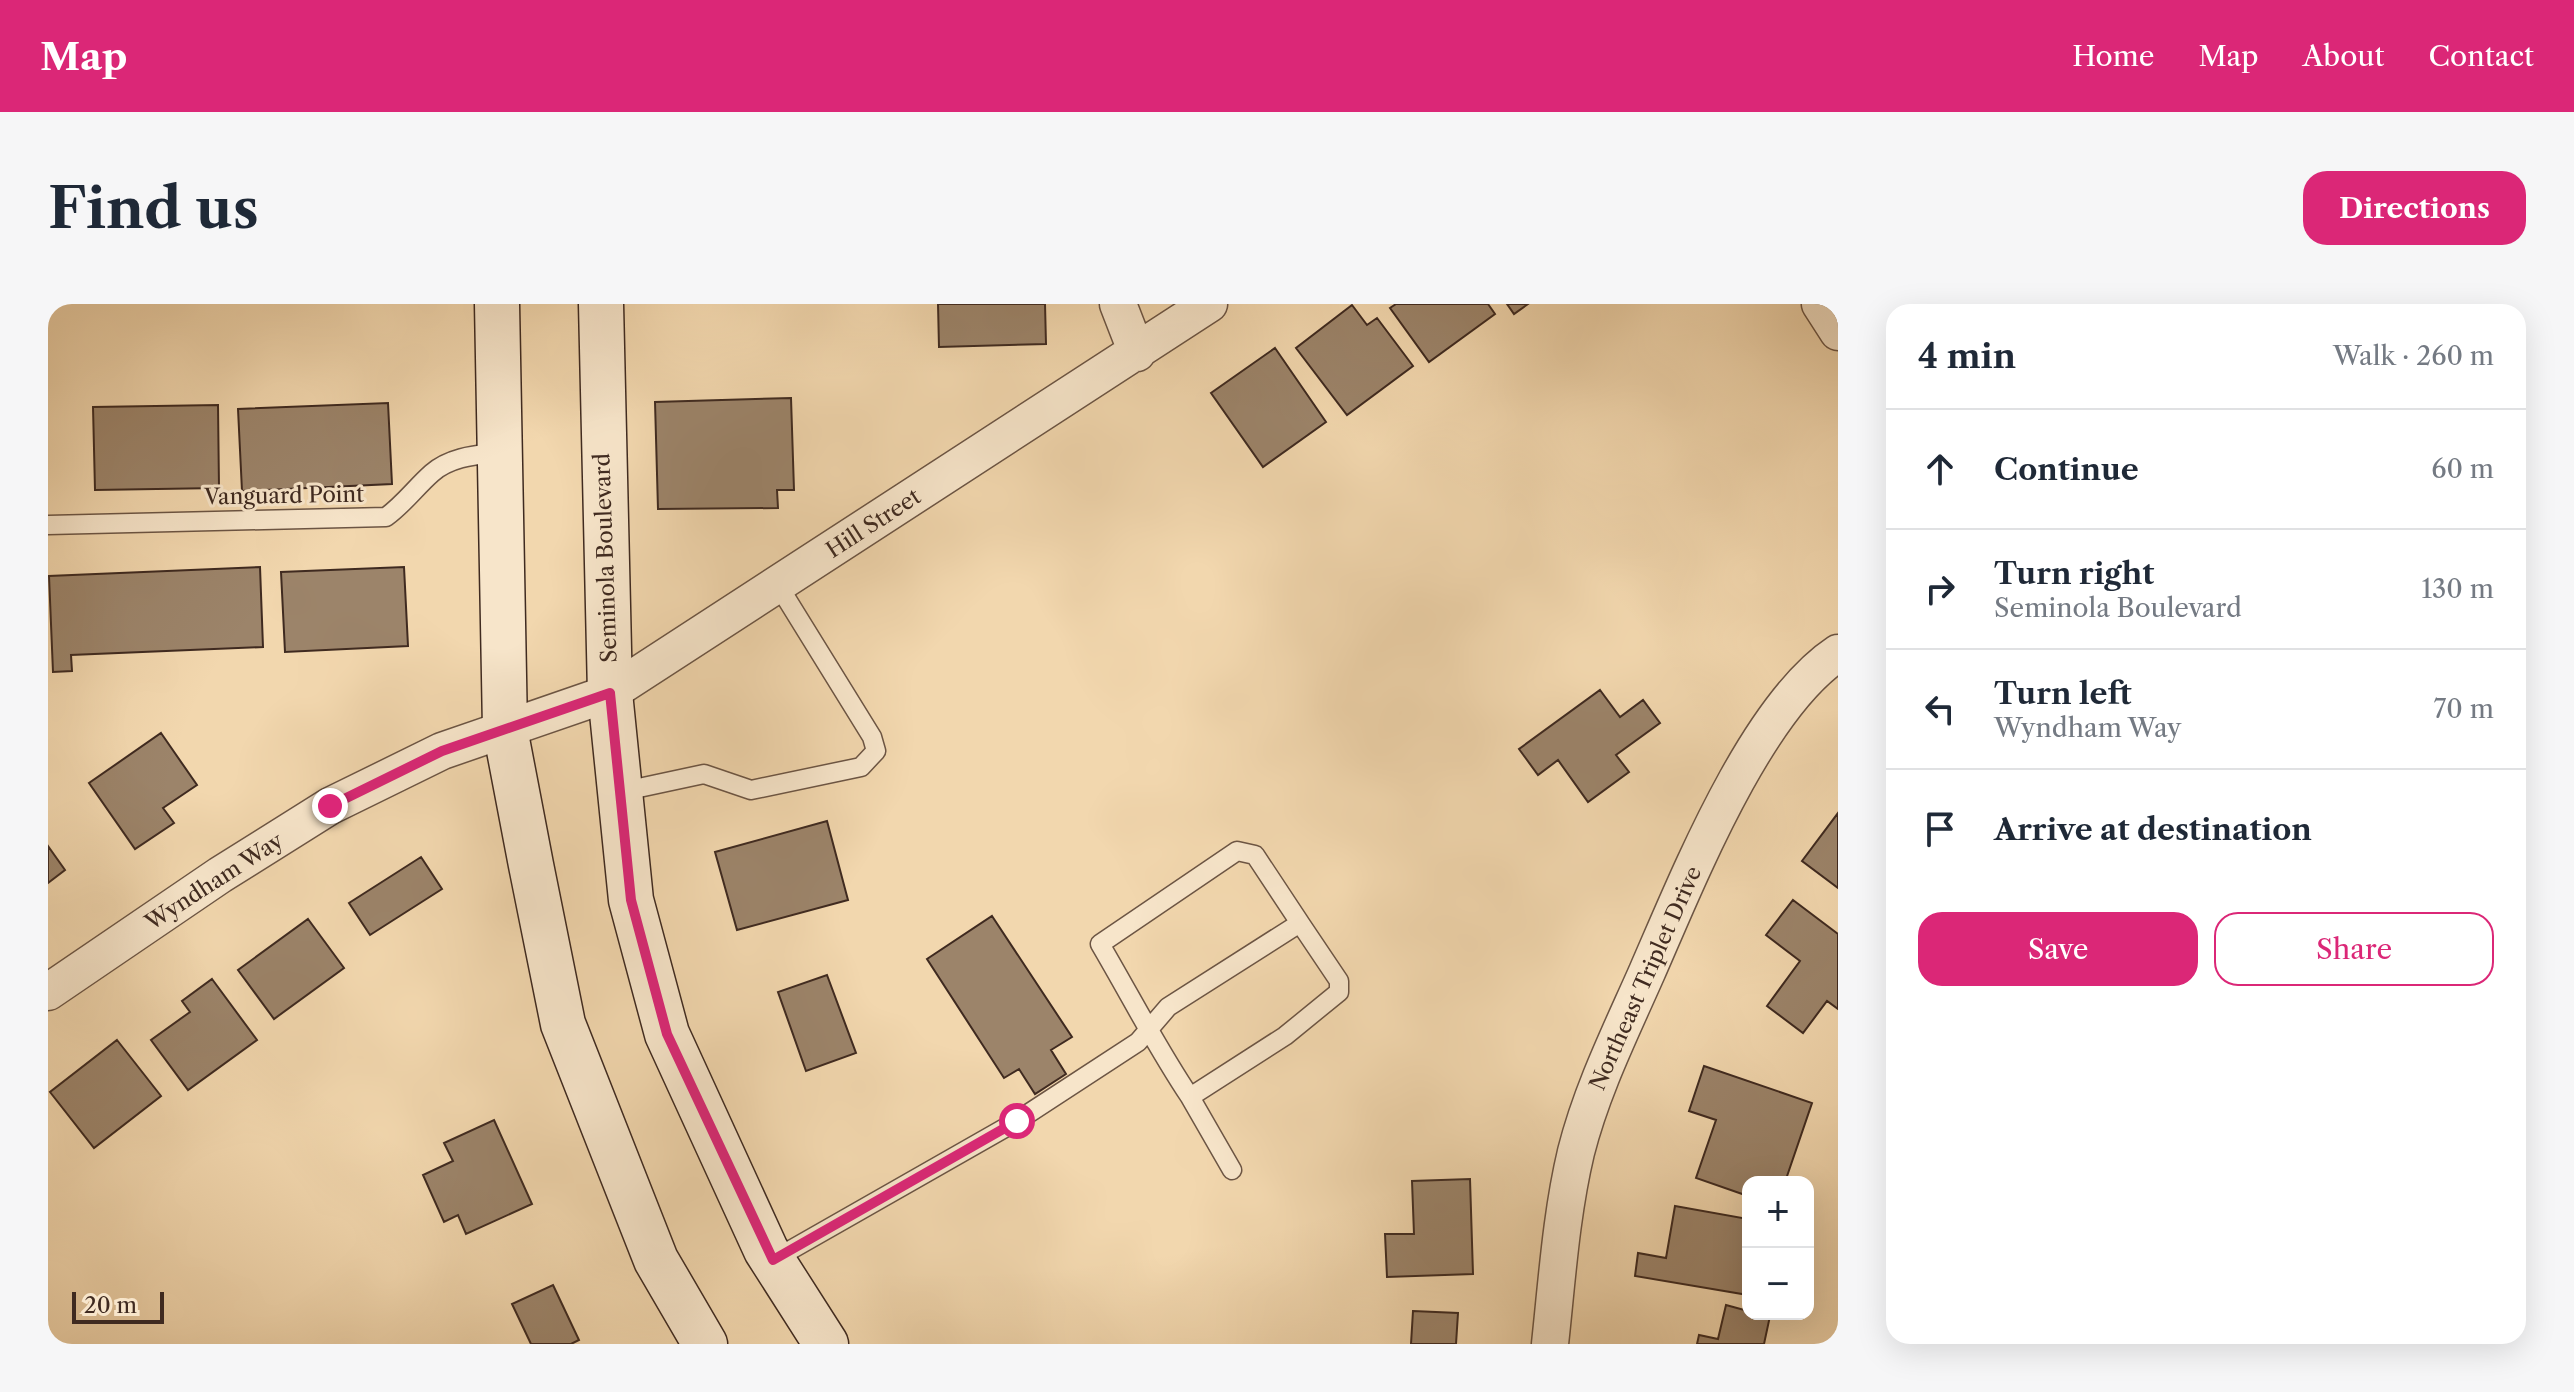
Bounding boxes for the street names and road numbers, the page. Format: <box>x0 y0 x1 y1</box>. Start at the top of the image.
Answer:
street label: Seminola Boulevard <box>588 453 623 663</box>
street label: Vanguard Point <box>203 481 364 510</box>
street label: Hill Street <box>821 483 926 564</box>
street label: Wyndham Way <box>140 826 289 936</box>
street label: Northeast Triplet Drive <box>1584 862 1707 1095</box>

